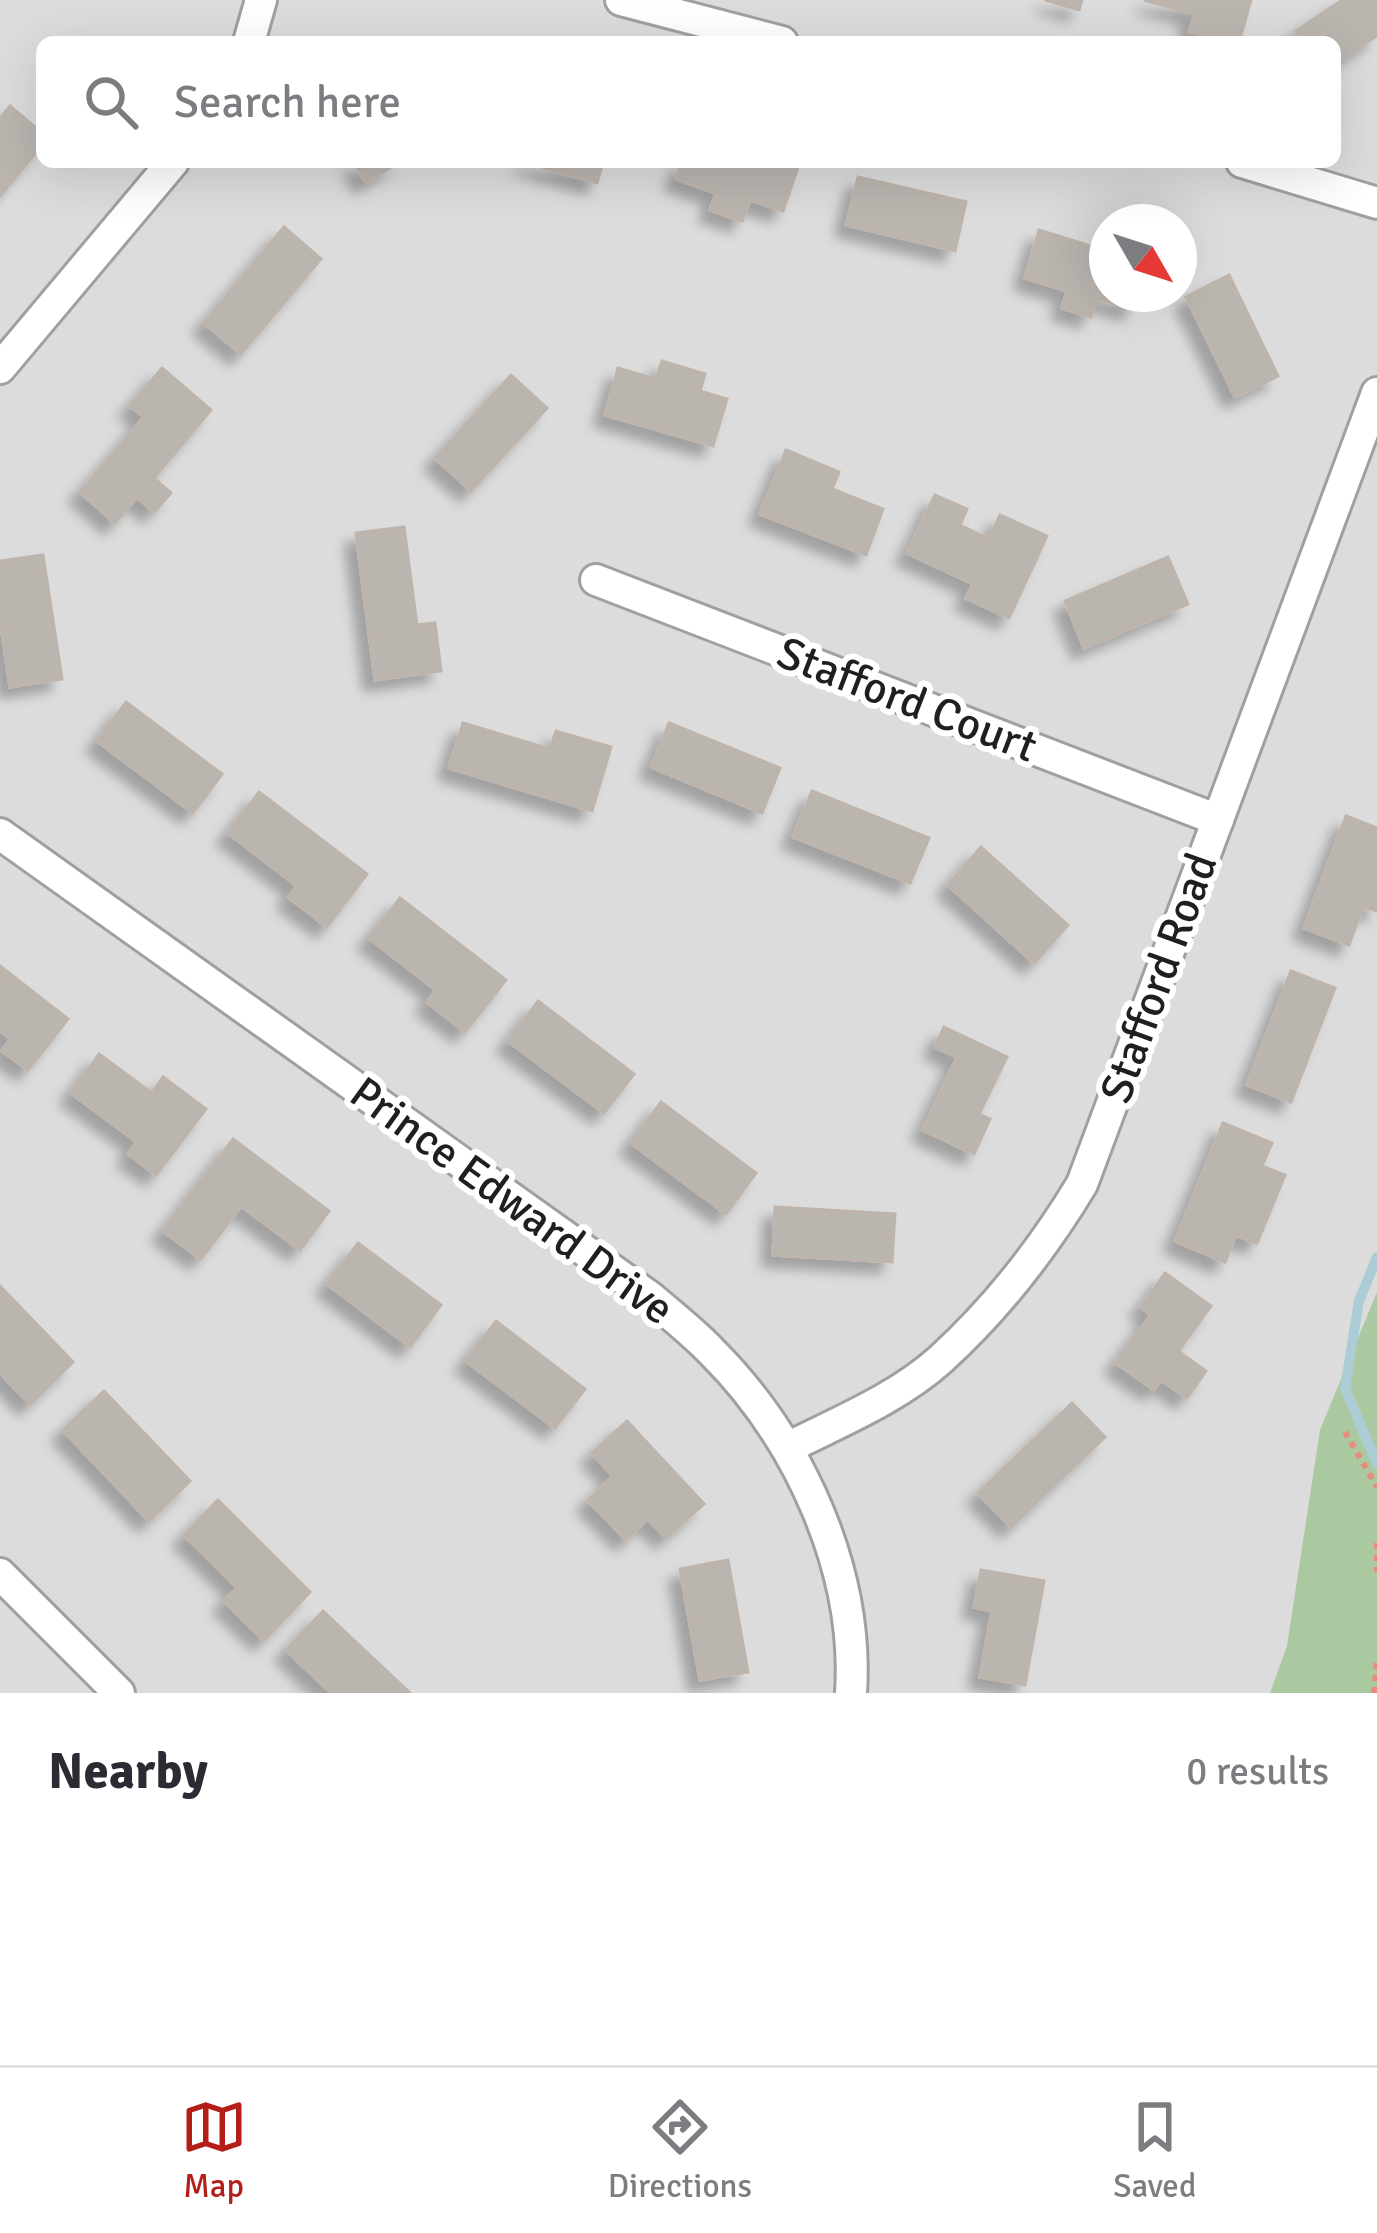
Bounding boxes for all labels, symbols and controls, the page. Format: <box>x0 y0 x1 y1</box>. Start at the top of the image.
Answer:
search box <box>36 36 1341 168</box>
icon: search <box>78 69 144 135</box>
text: Search here <box>174 75 401 130</box>
north arrow <box>1089 204 1197 312</box>
street label: Stafford Court <box>770 625 1044 775</box>
street label: Stafford Road <box>1088 846 1230 1110</box>
street label: Prince Edward Drive <box>339 1065 685 1337</box>
text: Nearby <box>48 1740 208 1803</box>
text: 0 results <box>1186 1747 1329 1795</box>
tab: Map <box>181 2094 247 2207</box>
tab: Directions <box>608 2094 752 2207</box>
tab: Saved <box>1113 2094 1196 2207</box>

